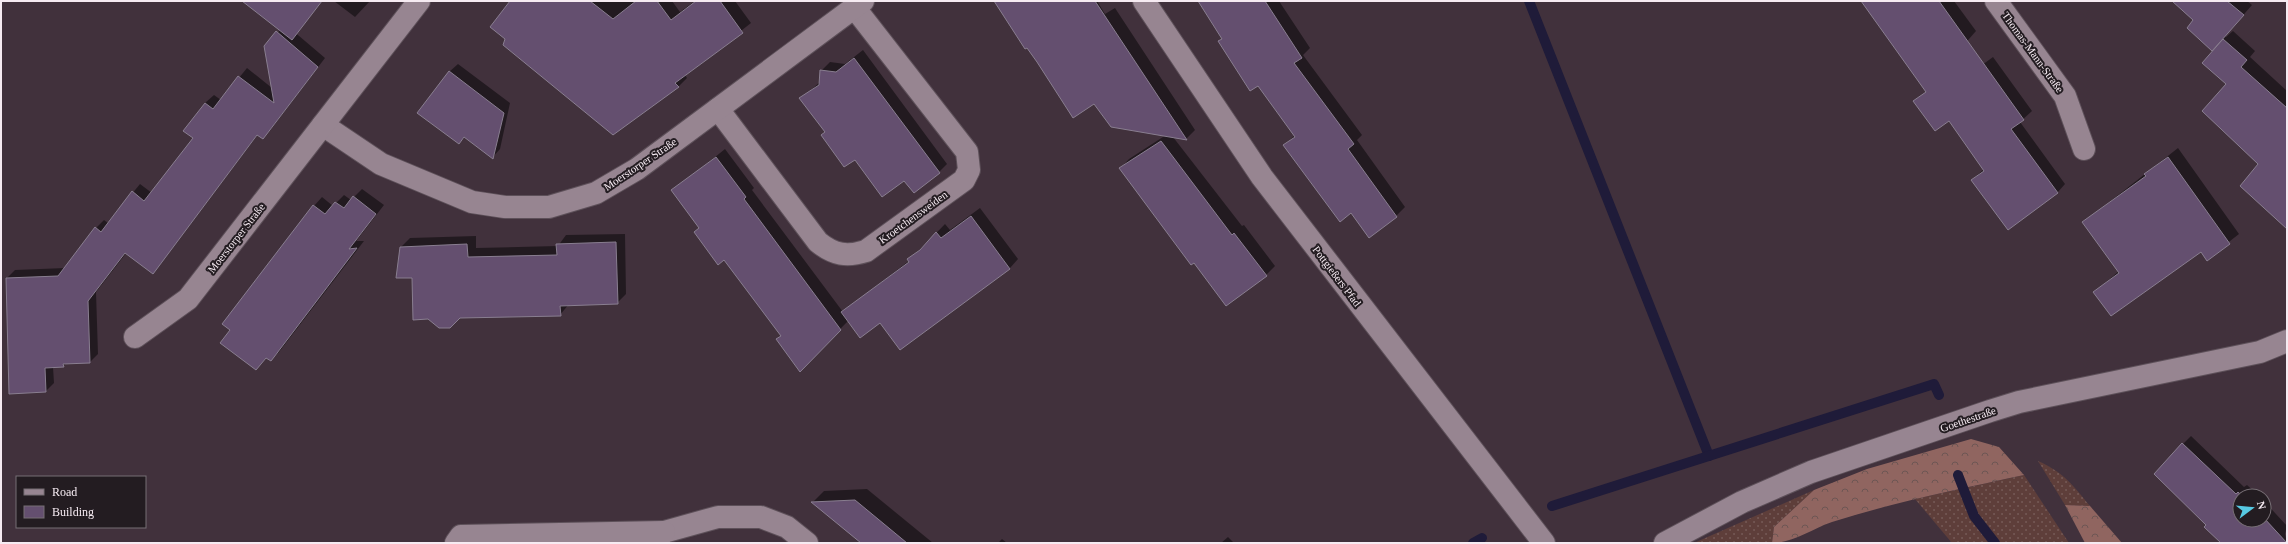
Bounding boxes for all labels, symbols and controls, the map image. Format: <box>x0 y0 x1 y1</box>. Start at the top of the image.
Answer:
street label: Thomas-Mann-Straße <box>2000 9 2066 95</box>
street label: Moerstorper Straße <box>601 135 679 193</box>
street label: Kroetchensweiden <box>876 188 950 246</box>
street label: Moerstorper Straße <box>205 201 267 275</box>
street label: Pottgießers Pfad <box>1310 243 1364 309</box>
street label: Goethestraße <box>1939 404 1997 434</box>
legend <box>16 476 146 528</box>
text: Road <box>52 485 77 499</box>
north arrow <box>2232 488 2272 528</box>
text: N <box>2255 500 2268 511</box>
text: Building <box>52 505 94 519</box>

